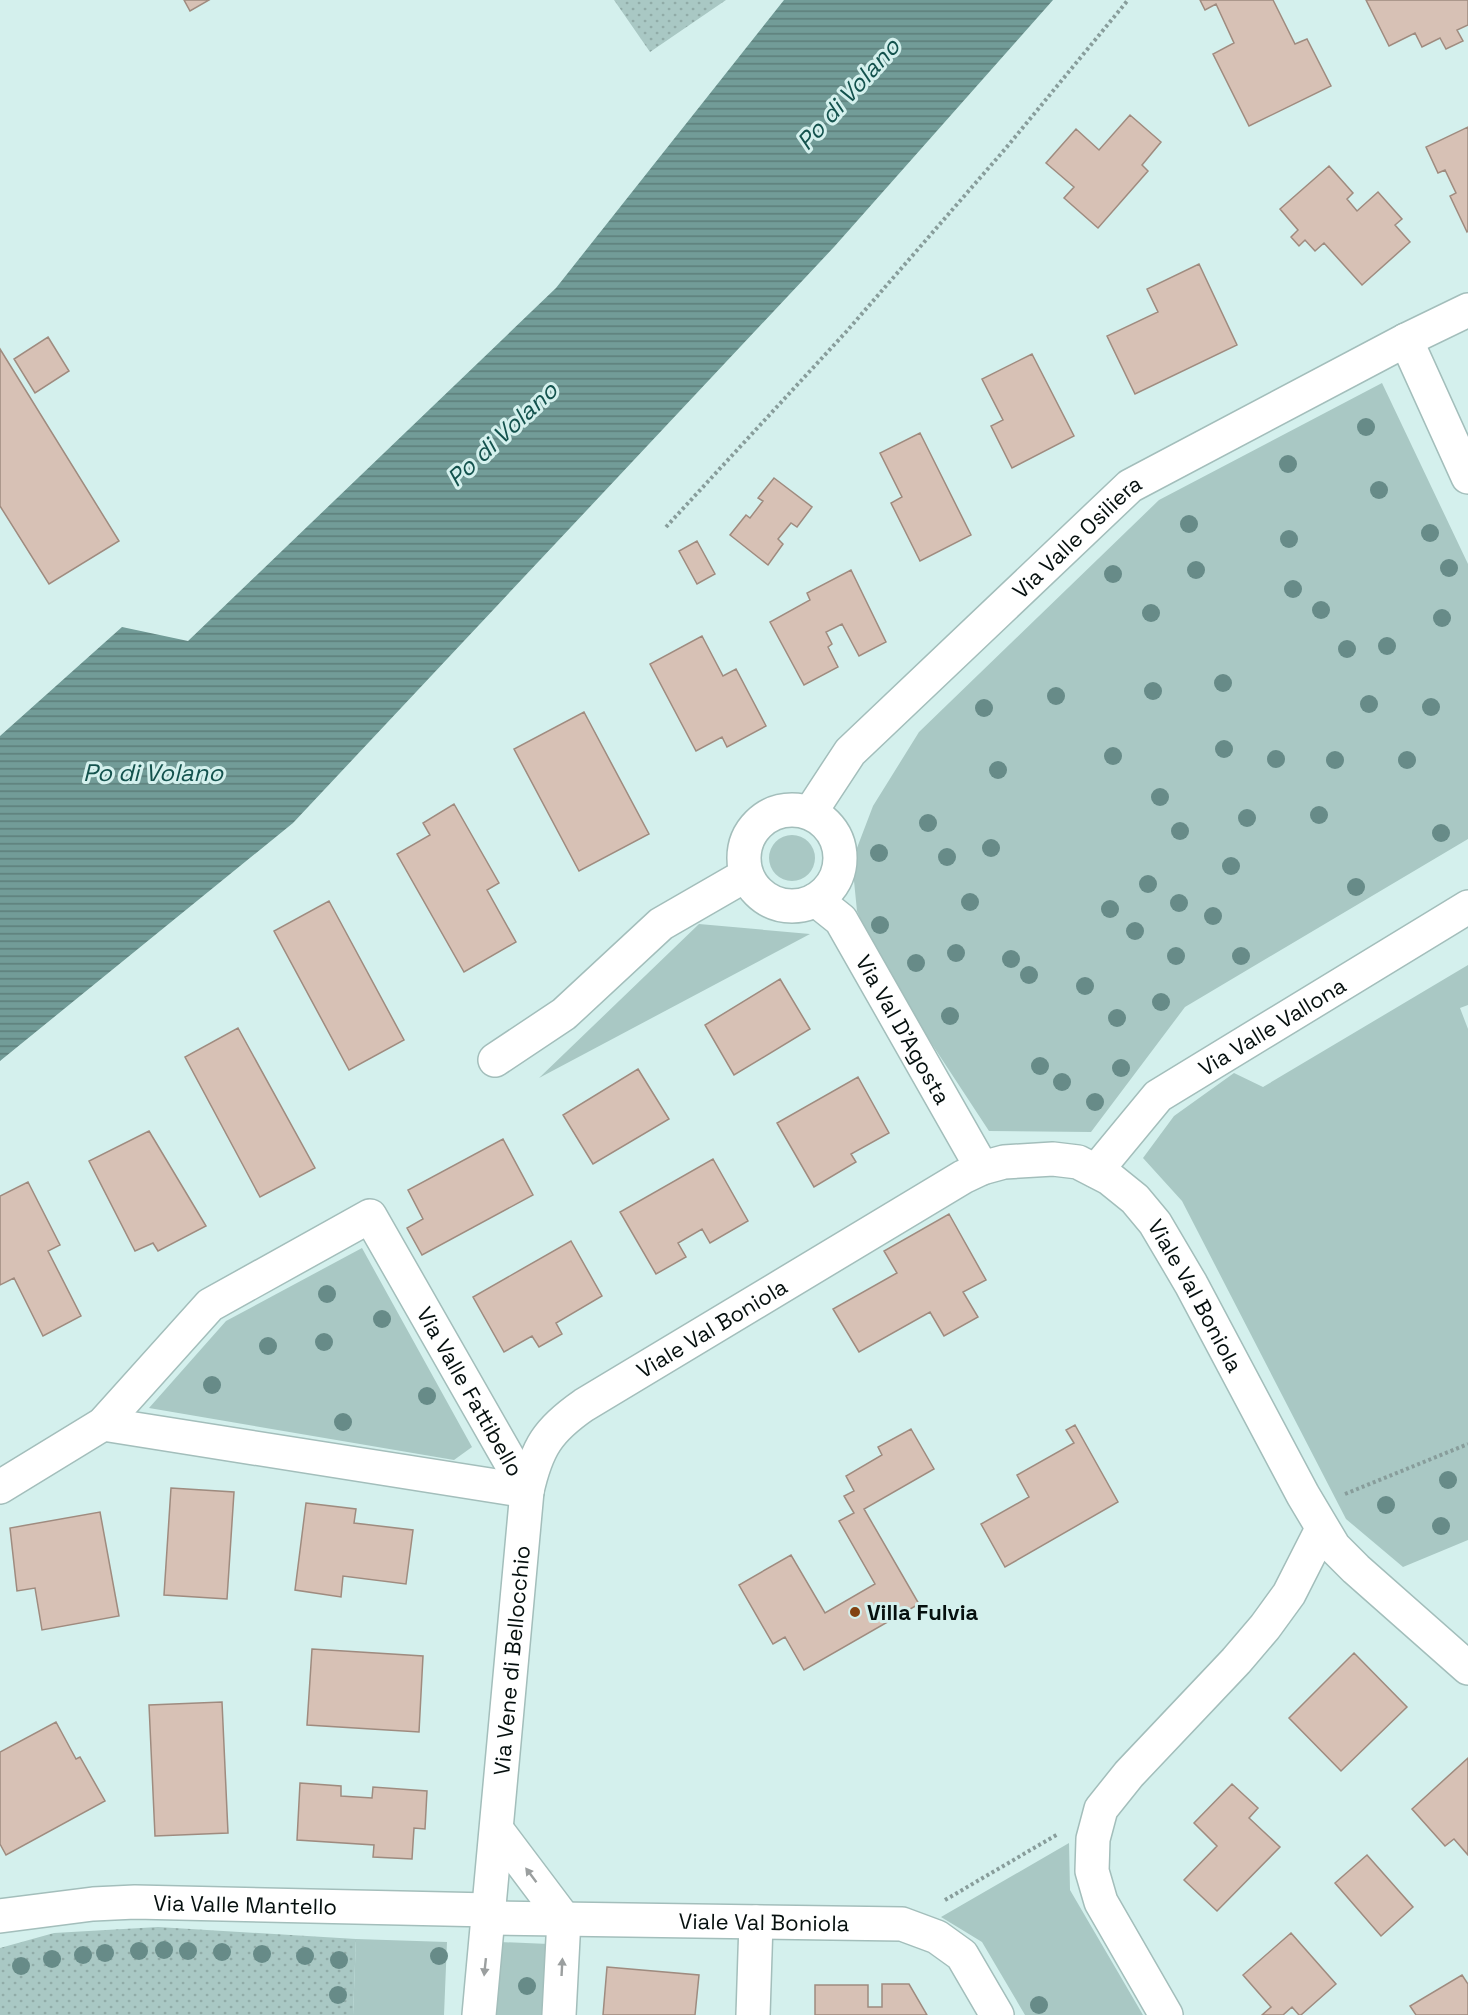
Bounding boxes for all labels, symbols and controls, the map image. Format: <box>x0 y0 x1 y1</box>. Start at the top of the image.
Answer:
water label: Po di Volano <box>790 31 907 156</box>
water label: Po di Volano <box>440 374 565 493</box>
street label: Via Valle Osiliera <box>1006 468 1146 604</box>
water label: Po di Volano <box>83 757 224 788</box>
street label: Via Val D'Agosta <box>850 950 957 1109</box>
street label: Via Valle Vallona <box>1193 971 1351 1082</box>
street label: Viale Val Boniola <box>1142 1214 1249 1377</box>
street label: Viale Val Boniola <box>632 1272 793 1384</box>
street label: Via Valle Fattibello <box>411 1302 530 1481</box>
street label: Via Vene di Bellocchio <box>487 1544 536 1777</box>
place label: Villa Fulvia <box>867 1598 979 1626</box>
marker: Villa Fulvia <box>848 1605 862 1619</box>
one-way arrow <box>525 1867 537 1882</box>
street label: Via Valle Mantello <box>153 1888 337 1921</box>
street label: Viale Val Boniola <box>678 1907 850 1937</box>
one-way arrow <box>480 1957 489 1976</box>
one-way arrow <box>557 1957 566 1976</box>

